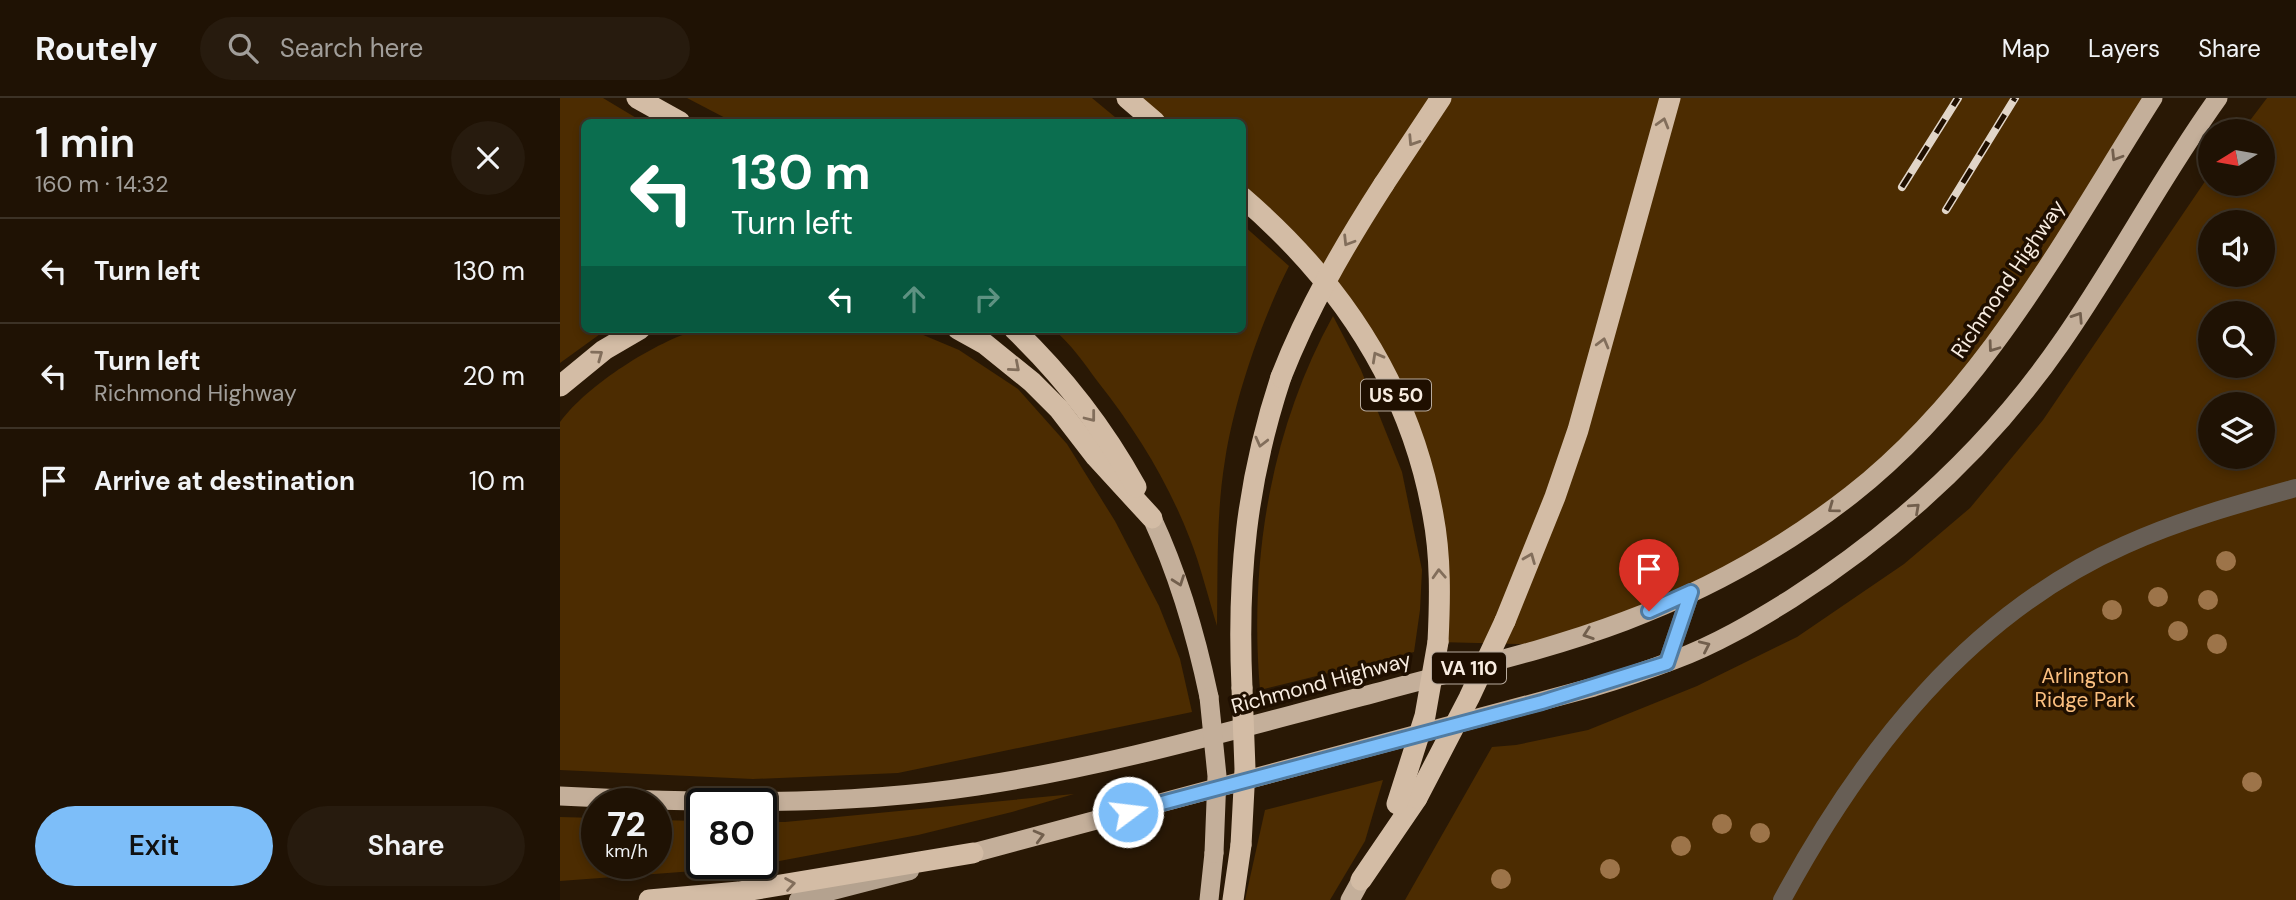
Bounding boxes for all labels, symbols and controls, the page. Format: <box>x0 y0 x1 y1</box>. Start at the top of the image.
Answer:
search box <box>200 17 690 80</box>
text: Routely <box>35 27 158 70</box>
icon: search <box>224 29 262 67</box>
text: Search here <box>280 31 423 65</box>
text: Map <box>2002 33 2050 64</box>
text: Layers <box>2088 33 2160 64</box>
text: Share <box>2198 33 2261 64</box>
text: 1 min <box>35 115 135 170</box>
one-way arrow <box>1654 117 1669 129</box>
north arrow <box>2198 119 2275 196</box>
map controls <box>2198 119 2275 469</box>
button: close <box>451 121 525 195</box>
one-way arrow <box>1408 133 1421 146</box>
text: 130 m <box>731 140 871 204</box>
icon: left <box>616 147 707 238</box>
one-way arrow <box>2112 148 2125 161</box>
text: 160 m · 14:32 <box>35 169 168 199</box>
street label: Richmond Highway <box>1945 194 2072 364</box>
text: Turn left <box>731 202 853 244</box>
button: sound <box>2198 210 2275 287</box>
one-way arrow <box>1343 234 1356 247</box>
icon: left <box>35 252 73 290</box>
text: Turn left <box>94 254 201 288</box>
text: 130 m <box>454 254 525 288</box>
icon: left <box>822 280 860 318</box>
icon: ahead <box>895 280 933 318</box>
icon: right <box>968 280 1006 318</box>
button: search <box>2198 301 2275 378</box>
one-way arrow <box>2069 312 2082 325</box>
one-way arrow <box>1594 337 1609 349</box>
one-way arrow <box>1989 339 2001 352</box>
text: Turn left <box>94 344 201 378</box>
one-way arrow <box>590 351 603 363</box>
one-way arrow <box>1372 352 1385 365</box>
icon: left <box>35 357 73 395</box>
text: 20 m <box>462 359 525 393</box>
one-way arrow <box>1006 359 1019 371</box>
text: Richmond Highway <box>94 378 297 408</box>
road number: US 50 <box>1361 380 1431 410</box>
button: layers <box>2198 392 2275 469</box>
one-way arrow <box>1083 409 1096 422</box>
one-way arrow <box>1255 436 1269 448</box>
icon: arrive <box>35 462 73 500</box>
text: Arrive at destination <box>94 464 355 498</box>
text: 10 m <box>469 464 525 498</box>
one-way arrow <box>1828 499 1841 512</box>
one-way arrow <box>1906 504 1919 516</box>
pin <box>1619 539 1679 611</box>
icon: arrive <box>1630 550 1668 588</box>
one-way arrow <box>1522 553 1536 565</box>
one-way arrow <box>1431 568 1446 579</box>
one-way arrow <box>1171 575 1185 587</box>
one-way arrow <box>1583 625 1595 640</box>
one-way arrow <box>1698 640 1710 654</box>
street label: Richmond Highway <box>1228 645 1414 720</box>
road number: VA 110 <box>1432 652 1506 684</box>
park label: Arlington Ridge Park <box>2035 662 2136 714</box>
position arrow <box>1091 775 1165 849</box>
speed limit sign: 80 <box>686 788 777 879</box>
text: 72 <box>607 801 646 847</box>
button: Exit <box>35 806 273 886</box>
button: Share <box>287 806 525 886</box>
one-way arrow <box>1033 830 1045 844</box>
text: km/h <box>605 839 648 863</box>
one-way arrow <box>784 877 796 892</box>

